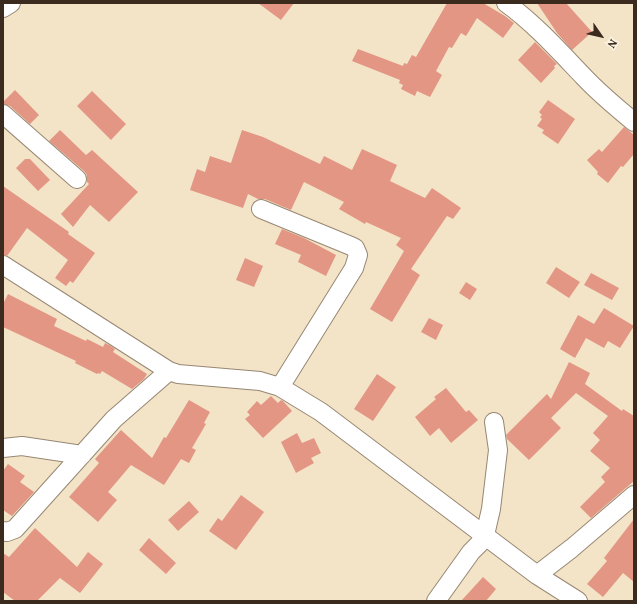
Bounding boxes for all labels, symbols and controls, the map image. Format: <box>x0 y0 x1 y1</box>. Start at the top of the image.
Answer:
north arrow <box>581 16 621 56</box>
text: N <box>603 35 620 51</box>

